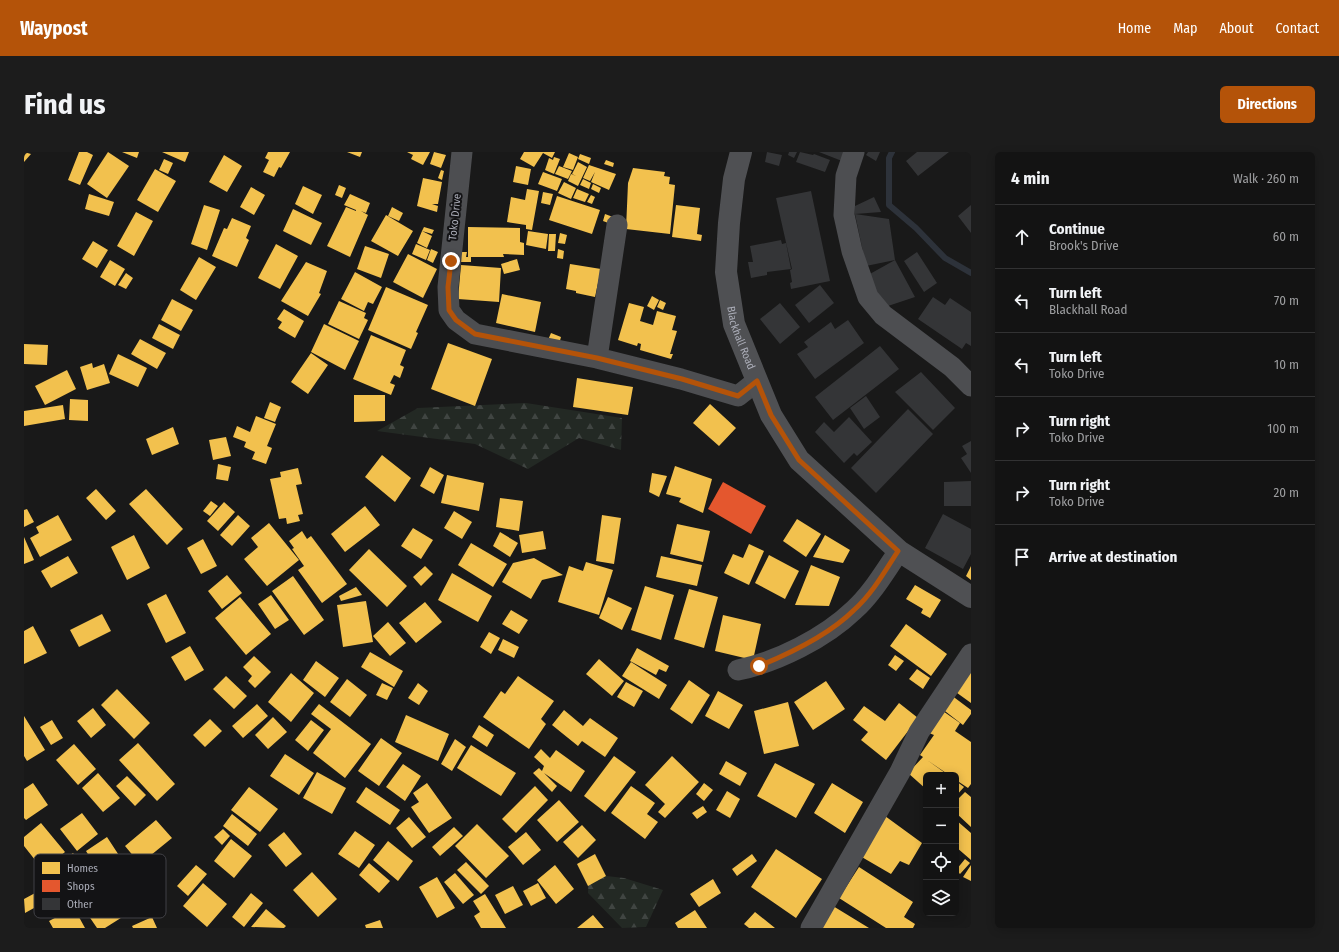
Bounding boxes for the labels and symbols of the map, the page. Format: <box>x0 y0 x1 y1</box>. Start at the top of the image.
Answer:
street label: Toko Drive <box>446 193 464 241</box>
route end <box>442 252 460 270</box>
street label: Blackhall Road <box>725 305 758 371</box>
route start <box>750 657 768 675</box>
legend <box>34 854 166 918</box>
text: Homes <box>67 862 98 875</box>
text: Shops <box>67 880 95 893</box>
text: Other <box>67 898 93 911</box>

